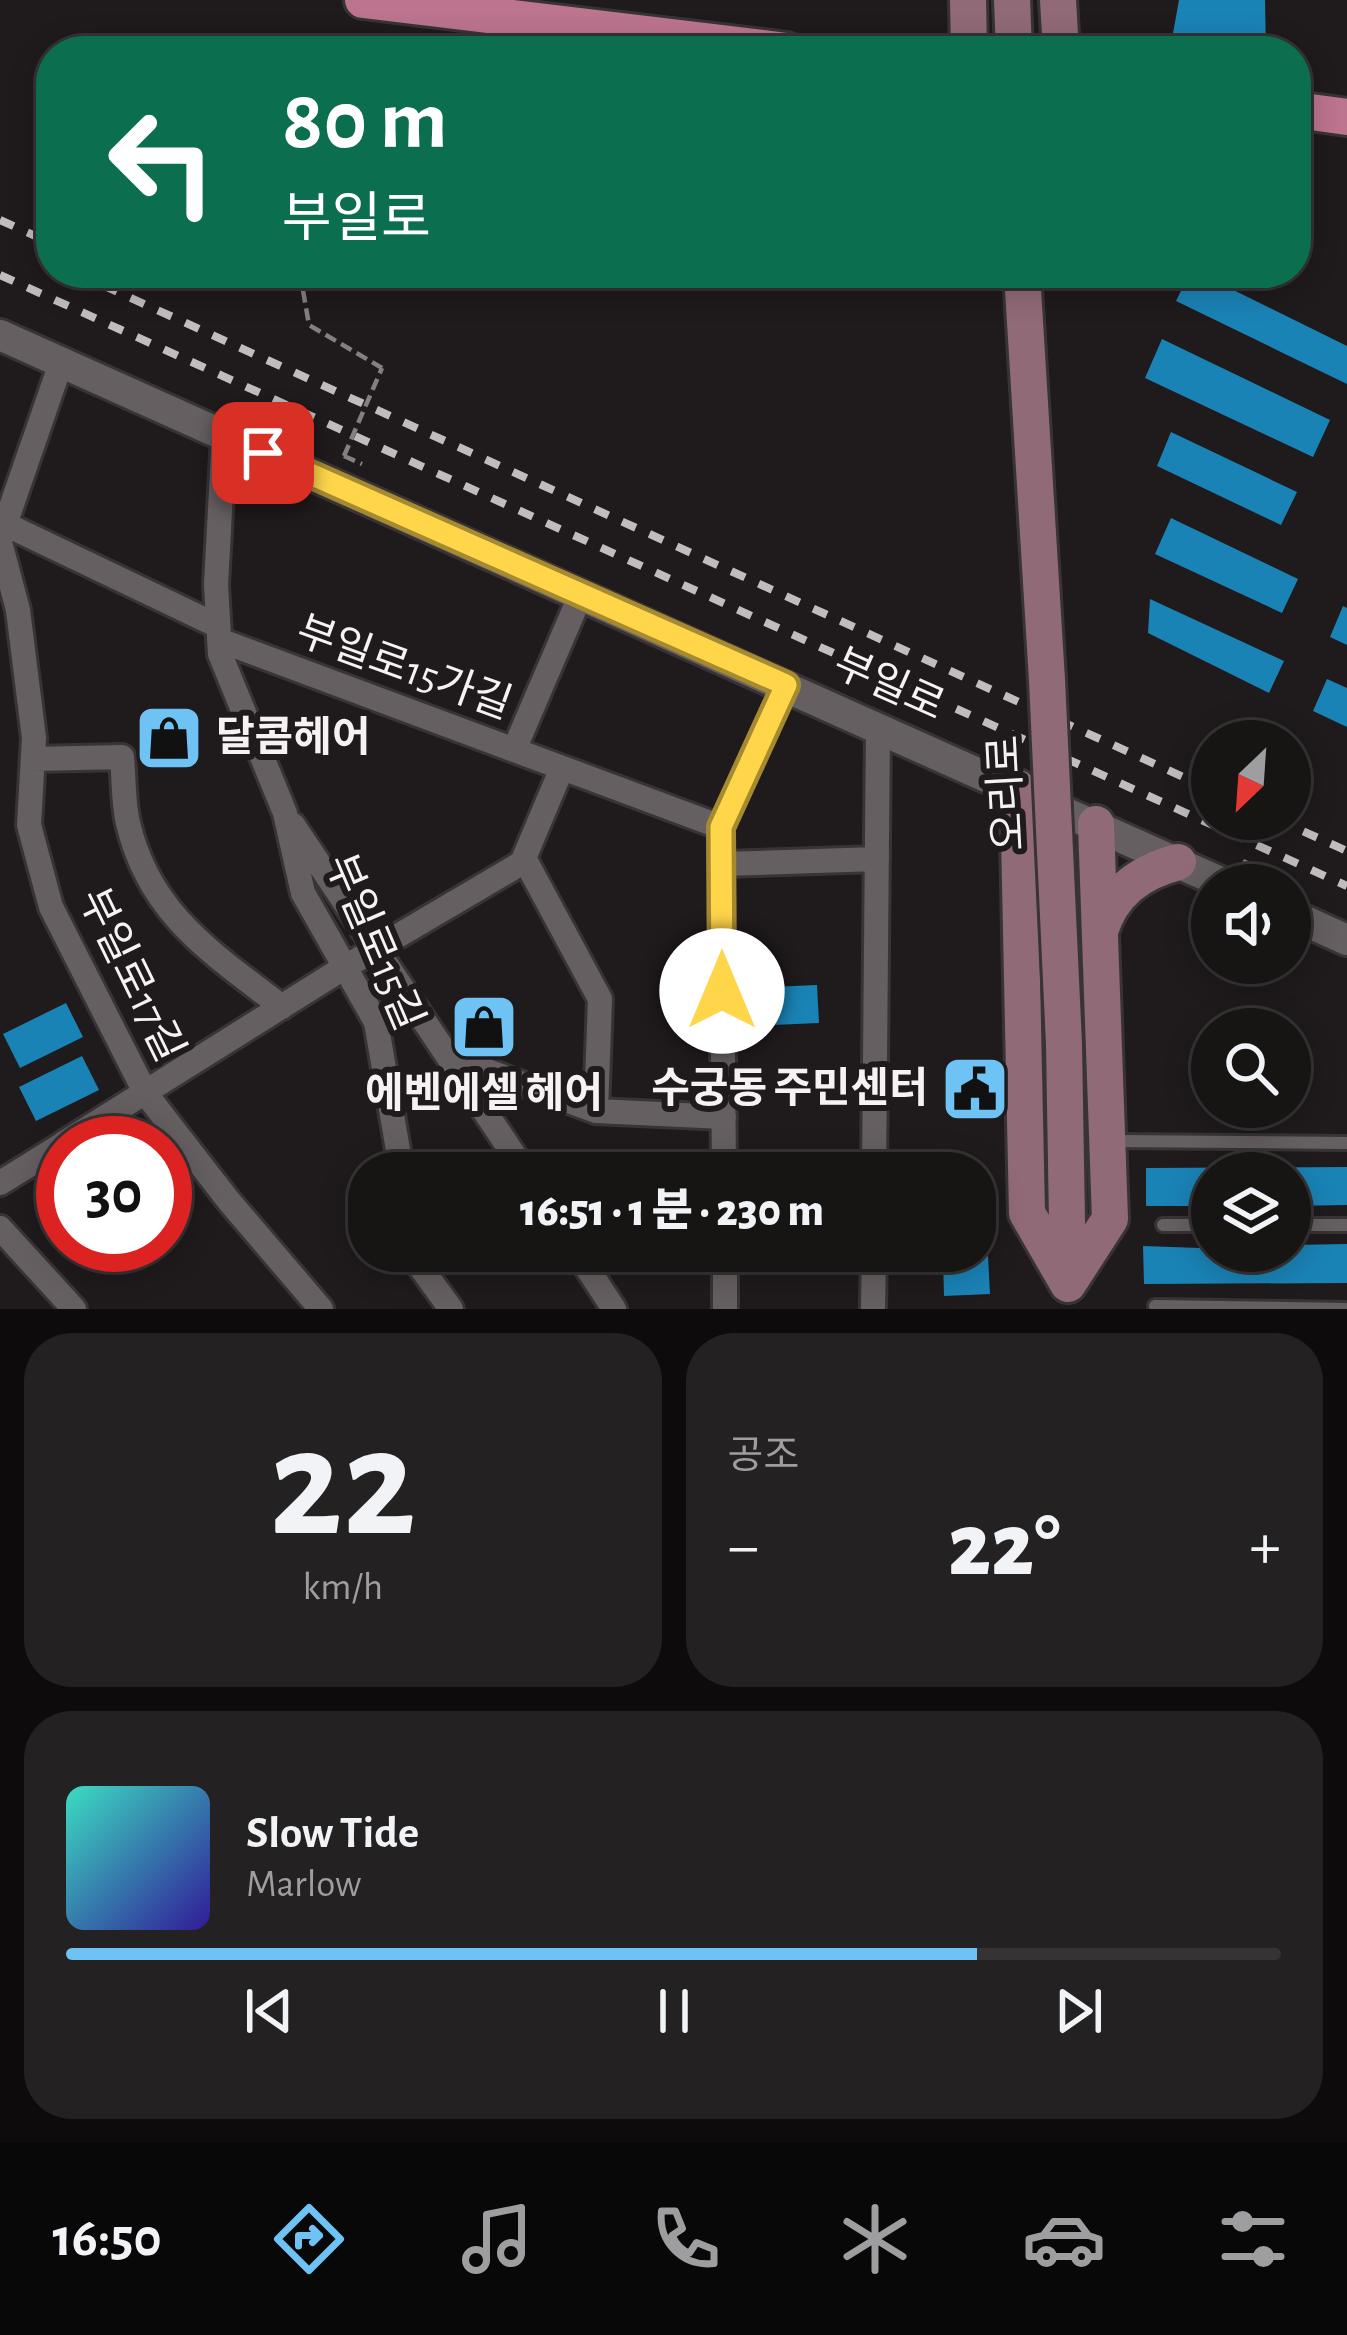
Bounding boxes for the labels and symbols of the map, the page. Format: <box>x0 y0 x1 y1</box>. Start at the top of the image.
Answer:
pin <box>212 402 314 504</box>
street label: 부일로15가길 <box>291 609 517 726</box>
street label: 부일로 <box>828 641 951 728</box>
shop icon: 달콤헤어 <box>134 703 204 773</box>
place label: 달콤헤어 <box>216 715 371 759</box>
north arrow <box>1191 720 1311 840</box>
street label: 오리로 <box>981 734 1031 852</box>
street label: 부일로15길 <box>318 848 431 1036</box>
street label: 부일로17길 <box>71 882 192 1068</box>
position arrow <box>659 928 785 1054</box>
shop icon: 에벤에셀 헤어 <box>449 992 519 1062</box>
public building icon: 수궁동 주민센터 <box>940 1054 1010 1124</box>
place label: 수궁동 주민센터 <box>651 1066 928 1110</box>
place label: 에벤에셀 헤어 <box>365 1071 603 1115</box>
speed limit sign: 30 <box>36 1116 192 1272</box>

